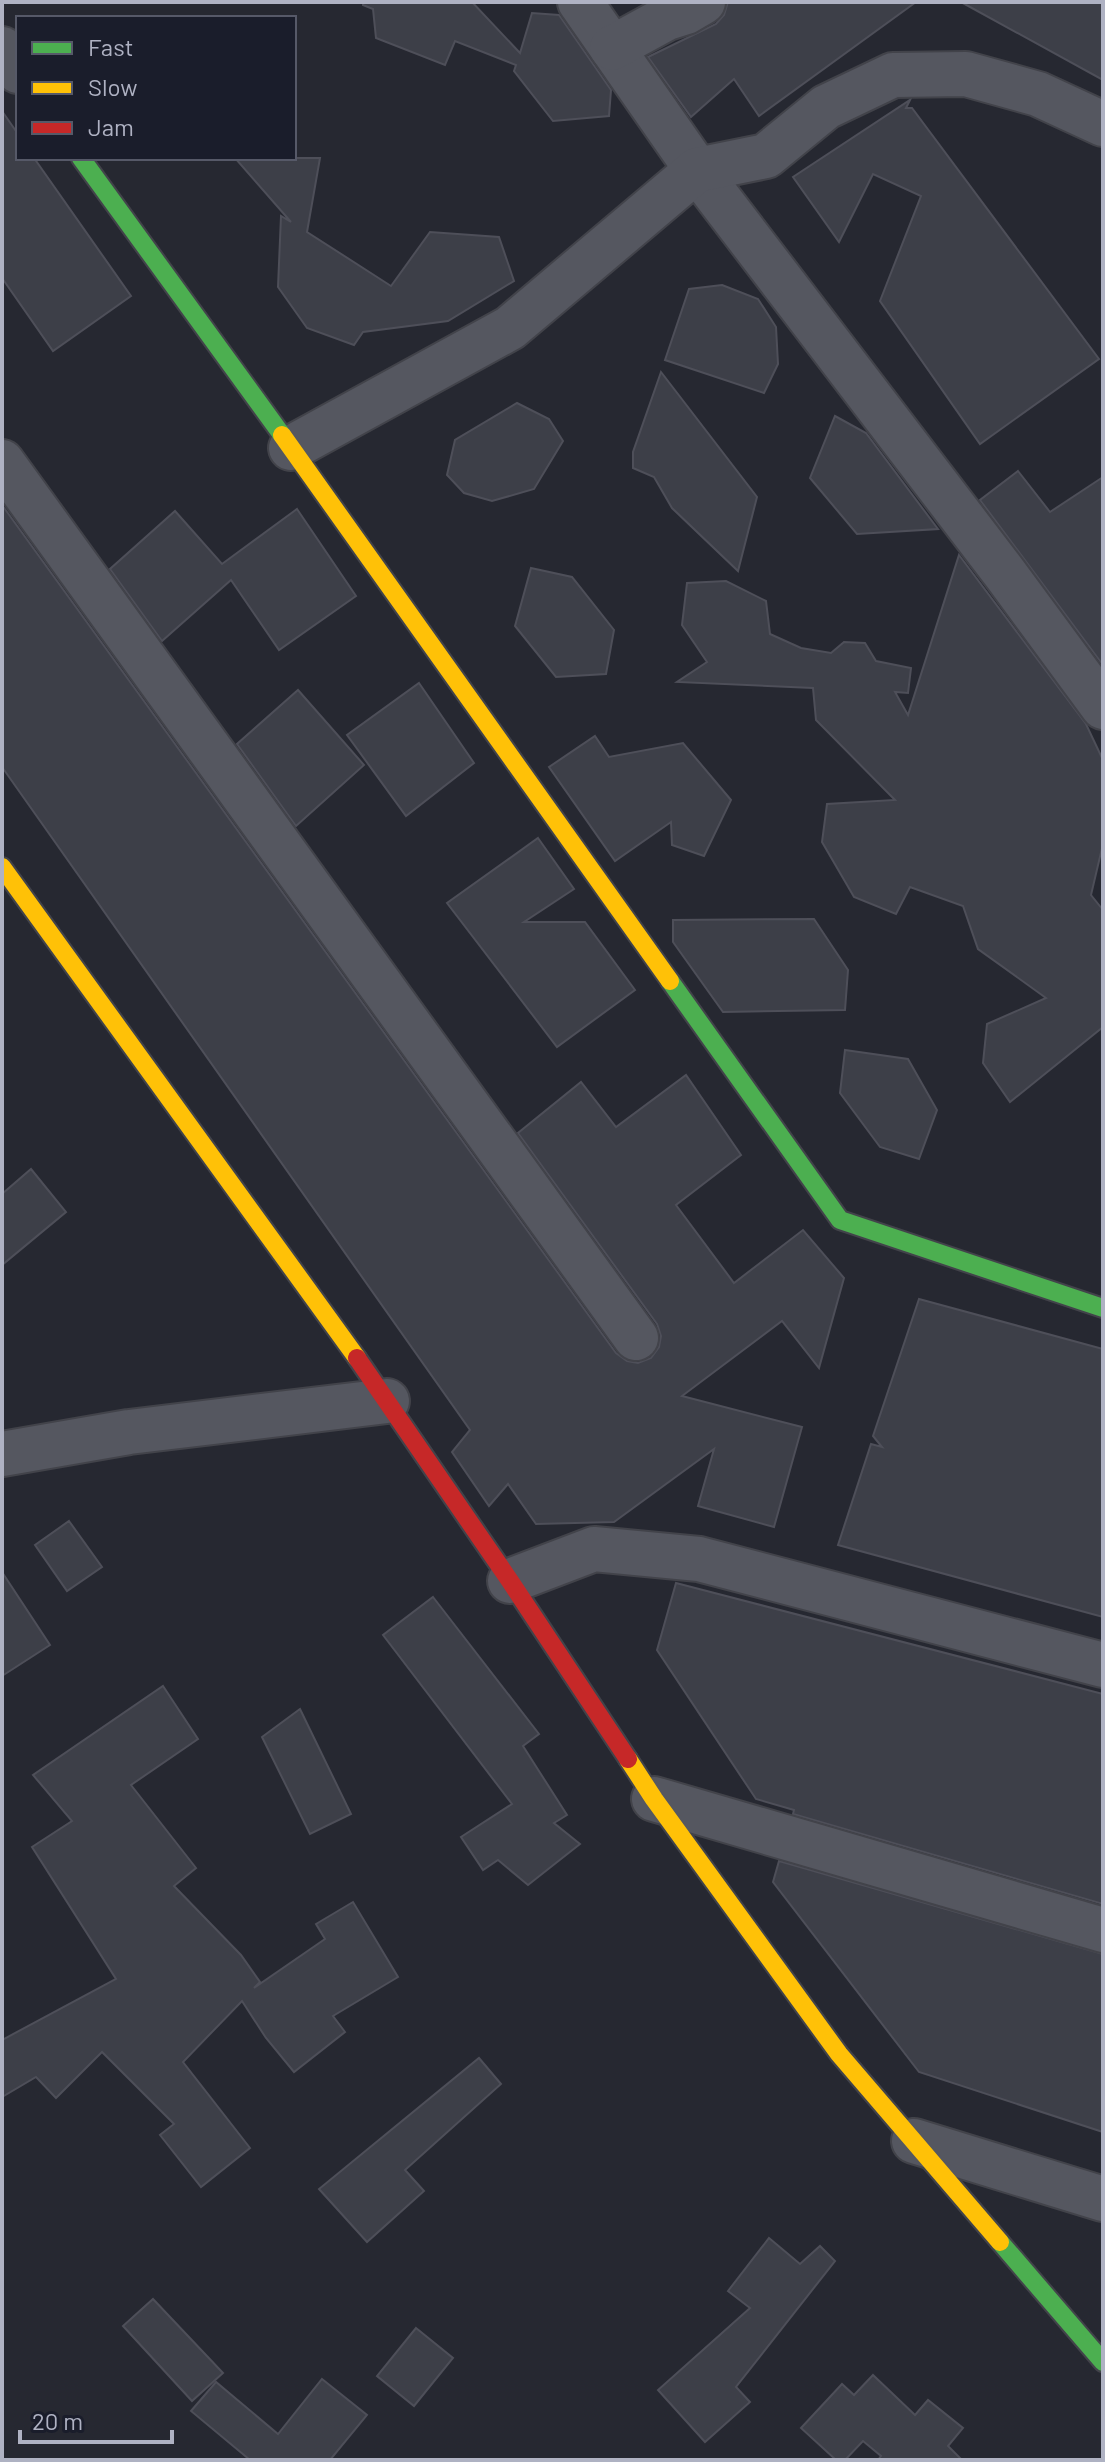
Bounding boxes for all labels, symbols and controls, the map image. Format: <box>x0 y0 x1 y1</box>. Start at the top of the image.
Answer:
legend <box>16 16 296 160</box>
text: Fast <box>88 32 133 61</box>
text: Slow <box>88 72 137 101</box>
text: Jam <box>88 112 134 141</box>
scale bar <box>20 2394 172 2444</box>
text: 20 m <box>32 2406 83 2435</box>

